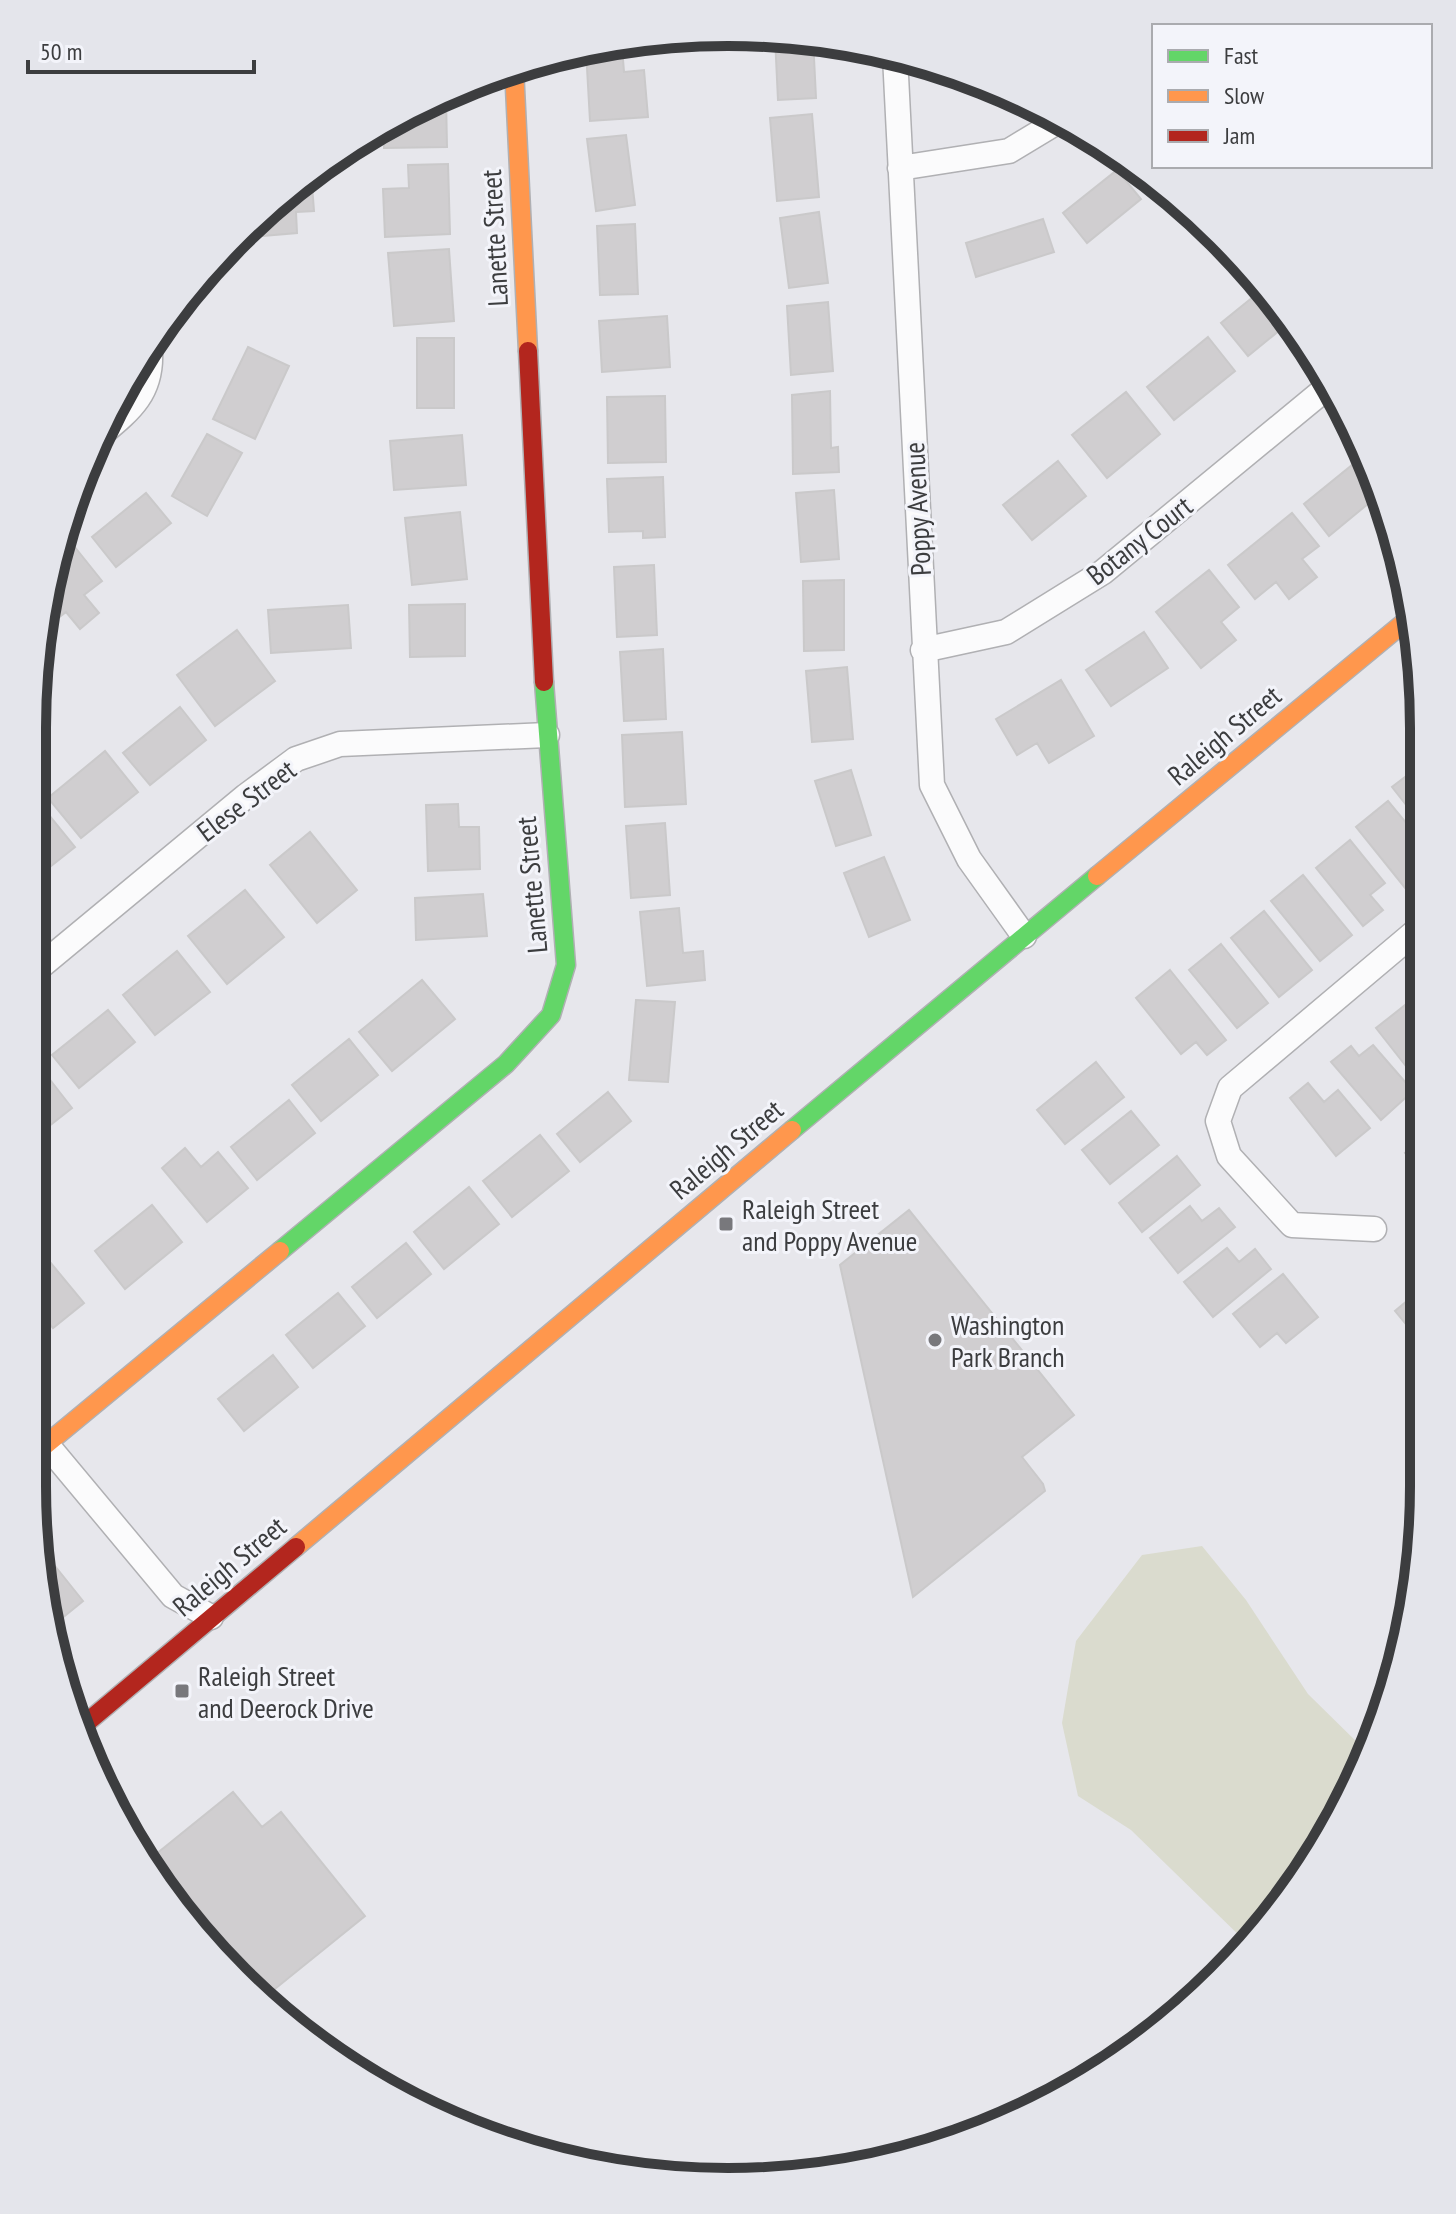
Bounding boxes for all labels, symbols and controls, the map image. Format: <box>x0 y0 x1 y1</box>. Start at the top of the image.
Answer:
scale bar <box>28 24 254 74</box>
legend <box>1152 24 1432 168</box>
text: 50 m <box>40 36 82 67</box>
text: Fast <box>1224 40 1259 71</box>
text: Slow <box>1224 80 1265 111</box>
text: Jam <box>1223 120 1255 151</box>
street label: Lanette Street <box>472 168 516 307</box>
street label: Poppy Avenue <box>895 441 939 577</box>
street label: Botany Court <box>1079 487 1200 593</box>
street label: Raleigh Street <box>1160 677 1289 793</box>
street label: Elese Street <box>189 750 303 849</box>
street label: Lanette Street <box>507 815 555 955</box>
street label: Raleigh Street <box>662 1091 791 1207</box>
place label: Raleigh Street and Poppy Avenue <box>742 1190 917 1259</box>
marker: Raleigh Street and Poppy Avenue <box>717 1215 735 1233</box>
place label: Washington Park Branch <box>951 1306 1065 1375</box>
marker: Washington Park Branch <box>926 1331 944 1349</box>
street label: Raleigh Street <box>165 1508 294 1624</box>
place label: Raleigh Street and Deerock Drive <box>198 1657 374 1726</box>
marker: Raleigh Street and Deerock Drive <box>173 1682 191 1700</box>

